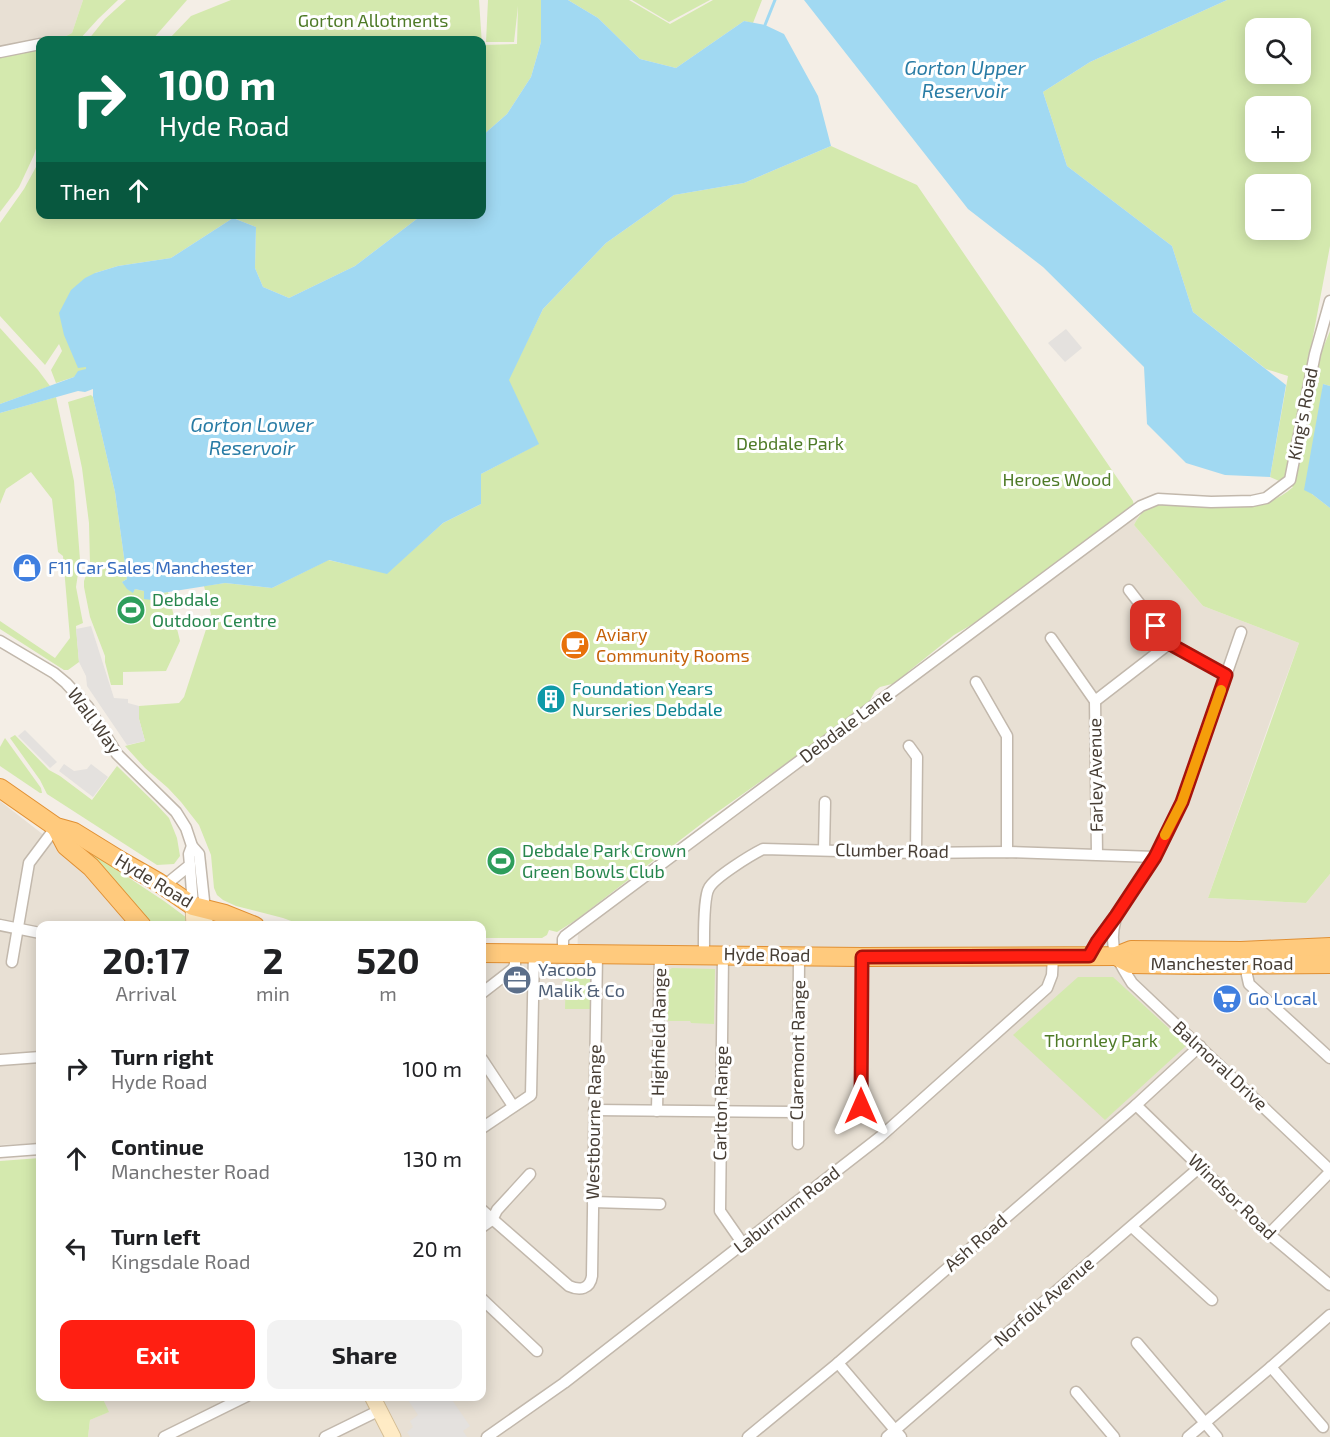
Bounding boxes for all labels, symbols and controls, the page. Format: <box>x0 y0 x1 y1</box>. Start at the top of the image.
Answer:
park label: Gorton Allotments <box>298 9 448 31</box>
map controls <box>1245 18 1311 240</box>
button: search <box>1245 18 1311 84</box>
water label: Gorton Upper Reservoir <box>904 55 1027 102</box>
text: 100 m <box>159 58 276 108</box>
icon: right <box>60 60 138 138</box>
button: + <box>1245 96 1311 162</box>
text: Hyde Road <box>159 109 289 141</box>
icon: ahead <box>122 174 155 207</box>
button: − <box>1245 174 1311 240</box>
text: Then <box>60 178 110 204</box>
street label: King's Road <box>1282 366 1322 462</box>
water label: Gorton Lower Reservoir <box>190 412 315 459</box>
park label: Debdale Park <box>736 432 844 454</box>
park label: Heroes Wood <box>1003 468 1112 490</box>
shop icon: F11 Car Sales Manchester <box>11 552 43 584</box>
place label: F11 Car Sales Manchester <box>48 556 253 578</box>
place label: Debdale Outdoor Centre <box>152 588 277 631</box>
sports icon: Debdale Outdoor Centre <box>115 594 147 626</box>
pin <box>1130 600 1181 651</box>
icon: arrive <box>1139 609 1172 642</box>
place label: Aviary Community Rooms <box>596 623 750 666</box>
cafe icon: Aviary Community Rooms <box>559 629 591 661</box>
place label: Foundation Years Nurseries Debdale <box>572 677 723 720</box>
street label: Wall Way <box>63 683 127 758</box>
building icon: Foundation Years Nurseries Debdale <box>535 683 567 715</box>
street label: Debdale Lane <box>795 683 896 767</box>
street label: Farley Avenue <box>1083 718 1107 832</box>
street label: Clumber Road <box>835 838 949 862</box>
place label: Debdale Park Crown Green Bowls Club <box>522 839 686 882</box>
sports icon: Debdale Park Crown Green Bowls Club <box>485 845 517 877</box>
street label: Hyde Road <box>112 848 197 912</box>
text: 20:17 <box>102 938 190 981</box>
text: 2 <box>262 938 283 981</box>
text: 520 <box>356 938 420 981</box>
street label: Hyde Road <box>723 942 811 966</box>
street label: Manchester Road <box>1150 952 1294 974</box>
place label: Yacoob Malik & Co <box>538 958 625 1001</box>
office icon: Yacoob Malik & Co <box>501 964 533 996</box>
street label: Highfield Range <box>646 968 670 1096</box>
street label: Claremont Range <box>785 980 809 1120</box>
text: Arrival <box>116 981 176 1005</box>
text: min <box>256 981 290 1005</box>
text: m <box>379 981 397 1005</box>
supermarket icon: Go Local <box>1211 983 1243 1015</box>
place label: Go Local <box>1248 987 1318 1009</box>
street label: Balmoral Drive <box>1169 1016 1272 1115</box>
park label: Thornley Park <box>1044 1029 1158 1051</box>
text: Turn right <box>111 1043 213 1069</box>
street label: Westbourne Range <box>581 1044 605 1200</box>
street label: Carlton Range <box>708 1045 732 1161</box>
icon: right <box>60 1052 93 1085</box>
text: 100 m <box>403 1055 462 1081</box>
text: Hyde Road <box>111 1069 208 1093</box>
position arrow <box>829 1074 893 1138</box>
text: Continue <box>111 1133 204 1159</box>
icon: ahead <box>60 1142 93 1175</box>
text: 130 m <box>404 1145 462 1171</box>
street label: Windsor Road <box>1184 1149 1281 1244</box>
text: Manchester Road <box>111 1159 270 1183</box>
street label: Laburnum Road <box>729 1161 844 1258</box>
street label: Ash Road <box>939 1209 1011 1276</box>
text: Turn left <box>111 1223 200 1249</box>
icon: left <box>60 1232 93 1265</box>
text: 20 m <box>412 1235 462 1261</box>
text: Kingsdale Road <box>111 1249 250 1273</box>
street label: Norfolk Avenue <box>989 1252 1098 1351</box>
button: Exit <box>60 1320 255 1389</box>
button: Share <box>267 1320 462 1389</box>

